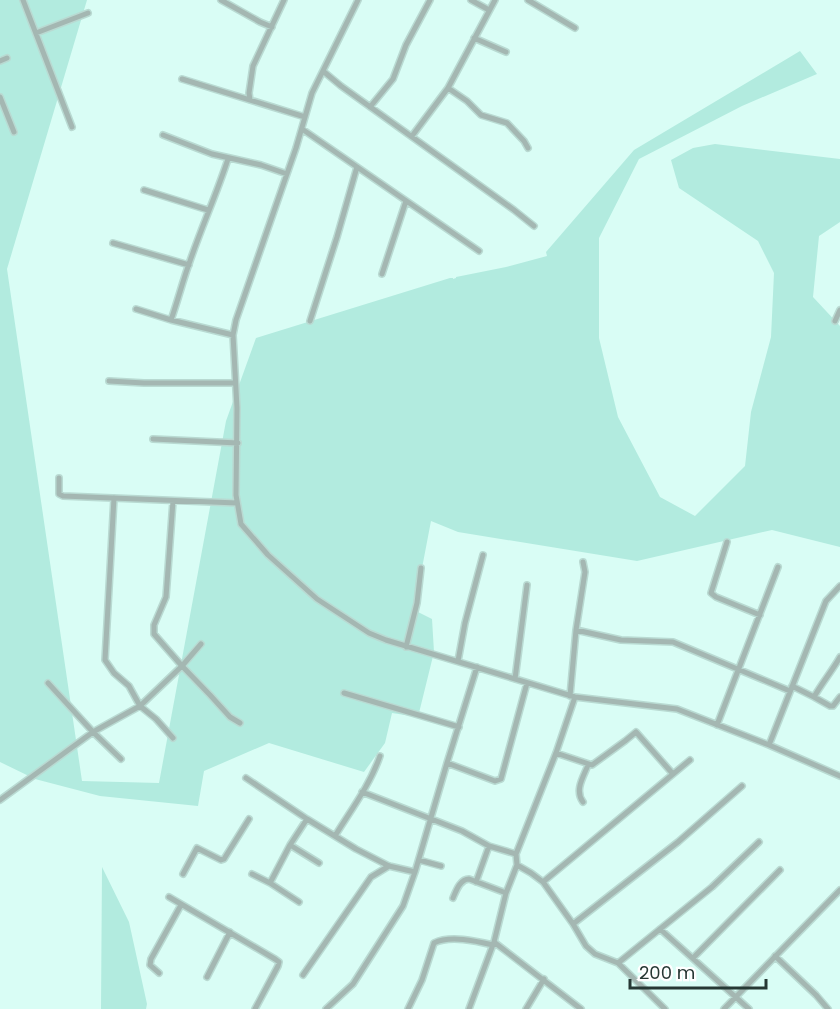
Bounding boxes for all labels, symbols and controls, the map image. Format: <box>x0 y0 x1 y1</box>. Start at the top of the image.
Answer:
scale bar <box>630 952 766 990</box>
text: 200 m <box>639 960 695 985</box>

